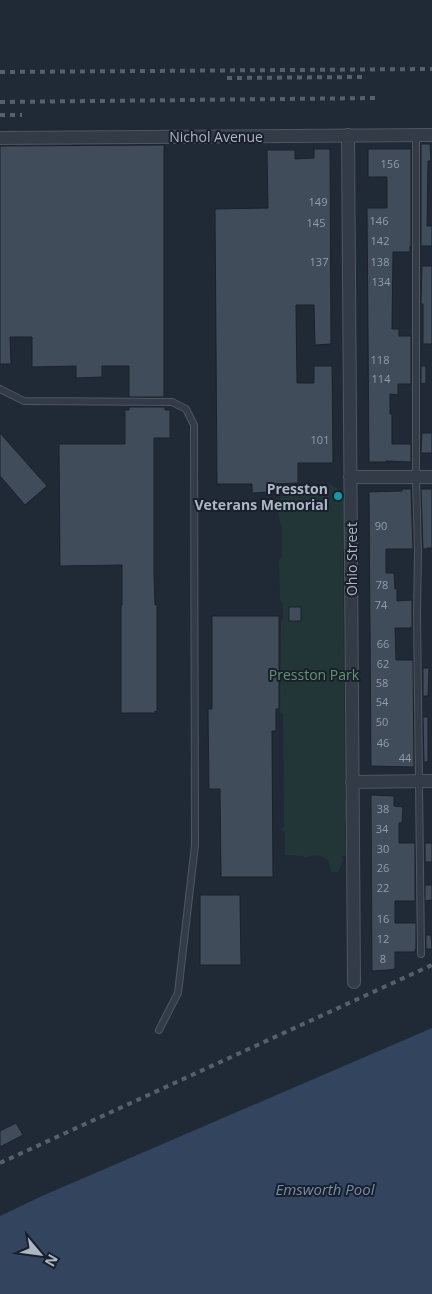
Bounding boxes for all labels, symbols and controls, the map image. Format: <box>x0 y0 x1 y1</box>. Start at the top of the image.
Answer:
street label: Nichol Avenue <box>169 127 263 146</box>
house number: 156 <box>381 156 399 171</box>
house number: 149 <box>309 194 327 209</box>
house number: 146 <box>370 213 388 228</box>
house number: 145 <box>307 215 325 230</box>
house number: 142 <box>371 233 389 248</box>
house number: 137 <box>310 254 328 269</box>
house number: 138 <box>371 254 389 269</box>
house number: 134 <box>372 274 391 289</box>
house number: 118 <box>371 352 389 367</box>
house number: 114 <box>372 371 391 386</box>
house number: 101 <box>311 432 329 447</box>
place label: Presston Veterans Memorial <box>194 479 328 514</box>
marker: Presston Veterans Memorial <box>332 490 344 502</box>
house number: 90 <box>375 518 387 533</box>
street label: Ohio Street <box>342 522 361 596</box>
house number: 78 <box>376 577 388 592</box>
house number: 74 <box>375 597 388 612</box>
house number: 66 <box>377 636 389 651</box>
house number: 62 <box>377 656 389 671</box>
park label: Presston Park <box>269 665 360 684</box>
house number: 58 <box>376 675 388 690</box>
house number: 54 <box>376 694 389 709</box>
house number: 50 <box>376 714 388 729</box>
house number: 46 <box>377 735 389 750</box>
house number: 44 <box>399 750 412 765</box>
house number: 38 <box>377 801 389 816</box>
house number: 34 <box>376 821 389 836</box>
house number: 30 <box>377 841 389 856</box>
house number: 26 <box>377 860 389 875</box>
house number: 22 <box>377 880 389 895</box>
house number: 16 <box>377 911 389 926</box>
house number: 12 <box>377 931 389 946</box>
house number: 8 <box>380 951 386 966</box>
water label: Emsworth Pool <box>275 1179 376 1199</box>
north arrow <box>15 1229 65 1279</box>
text: N <box>41 1251 63 1270</box>

